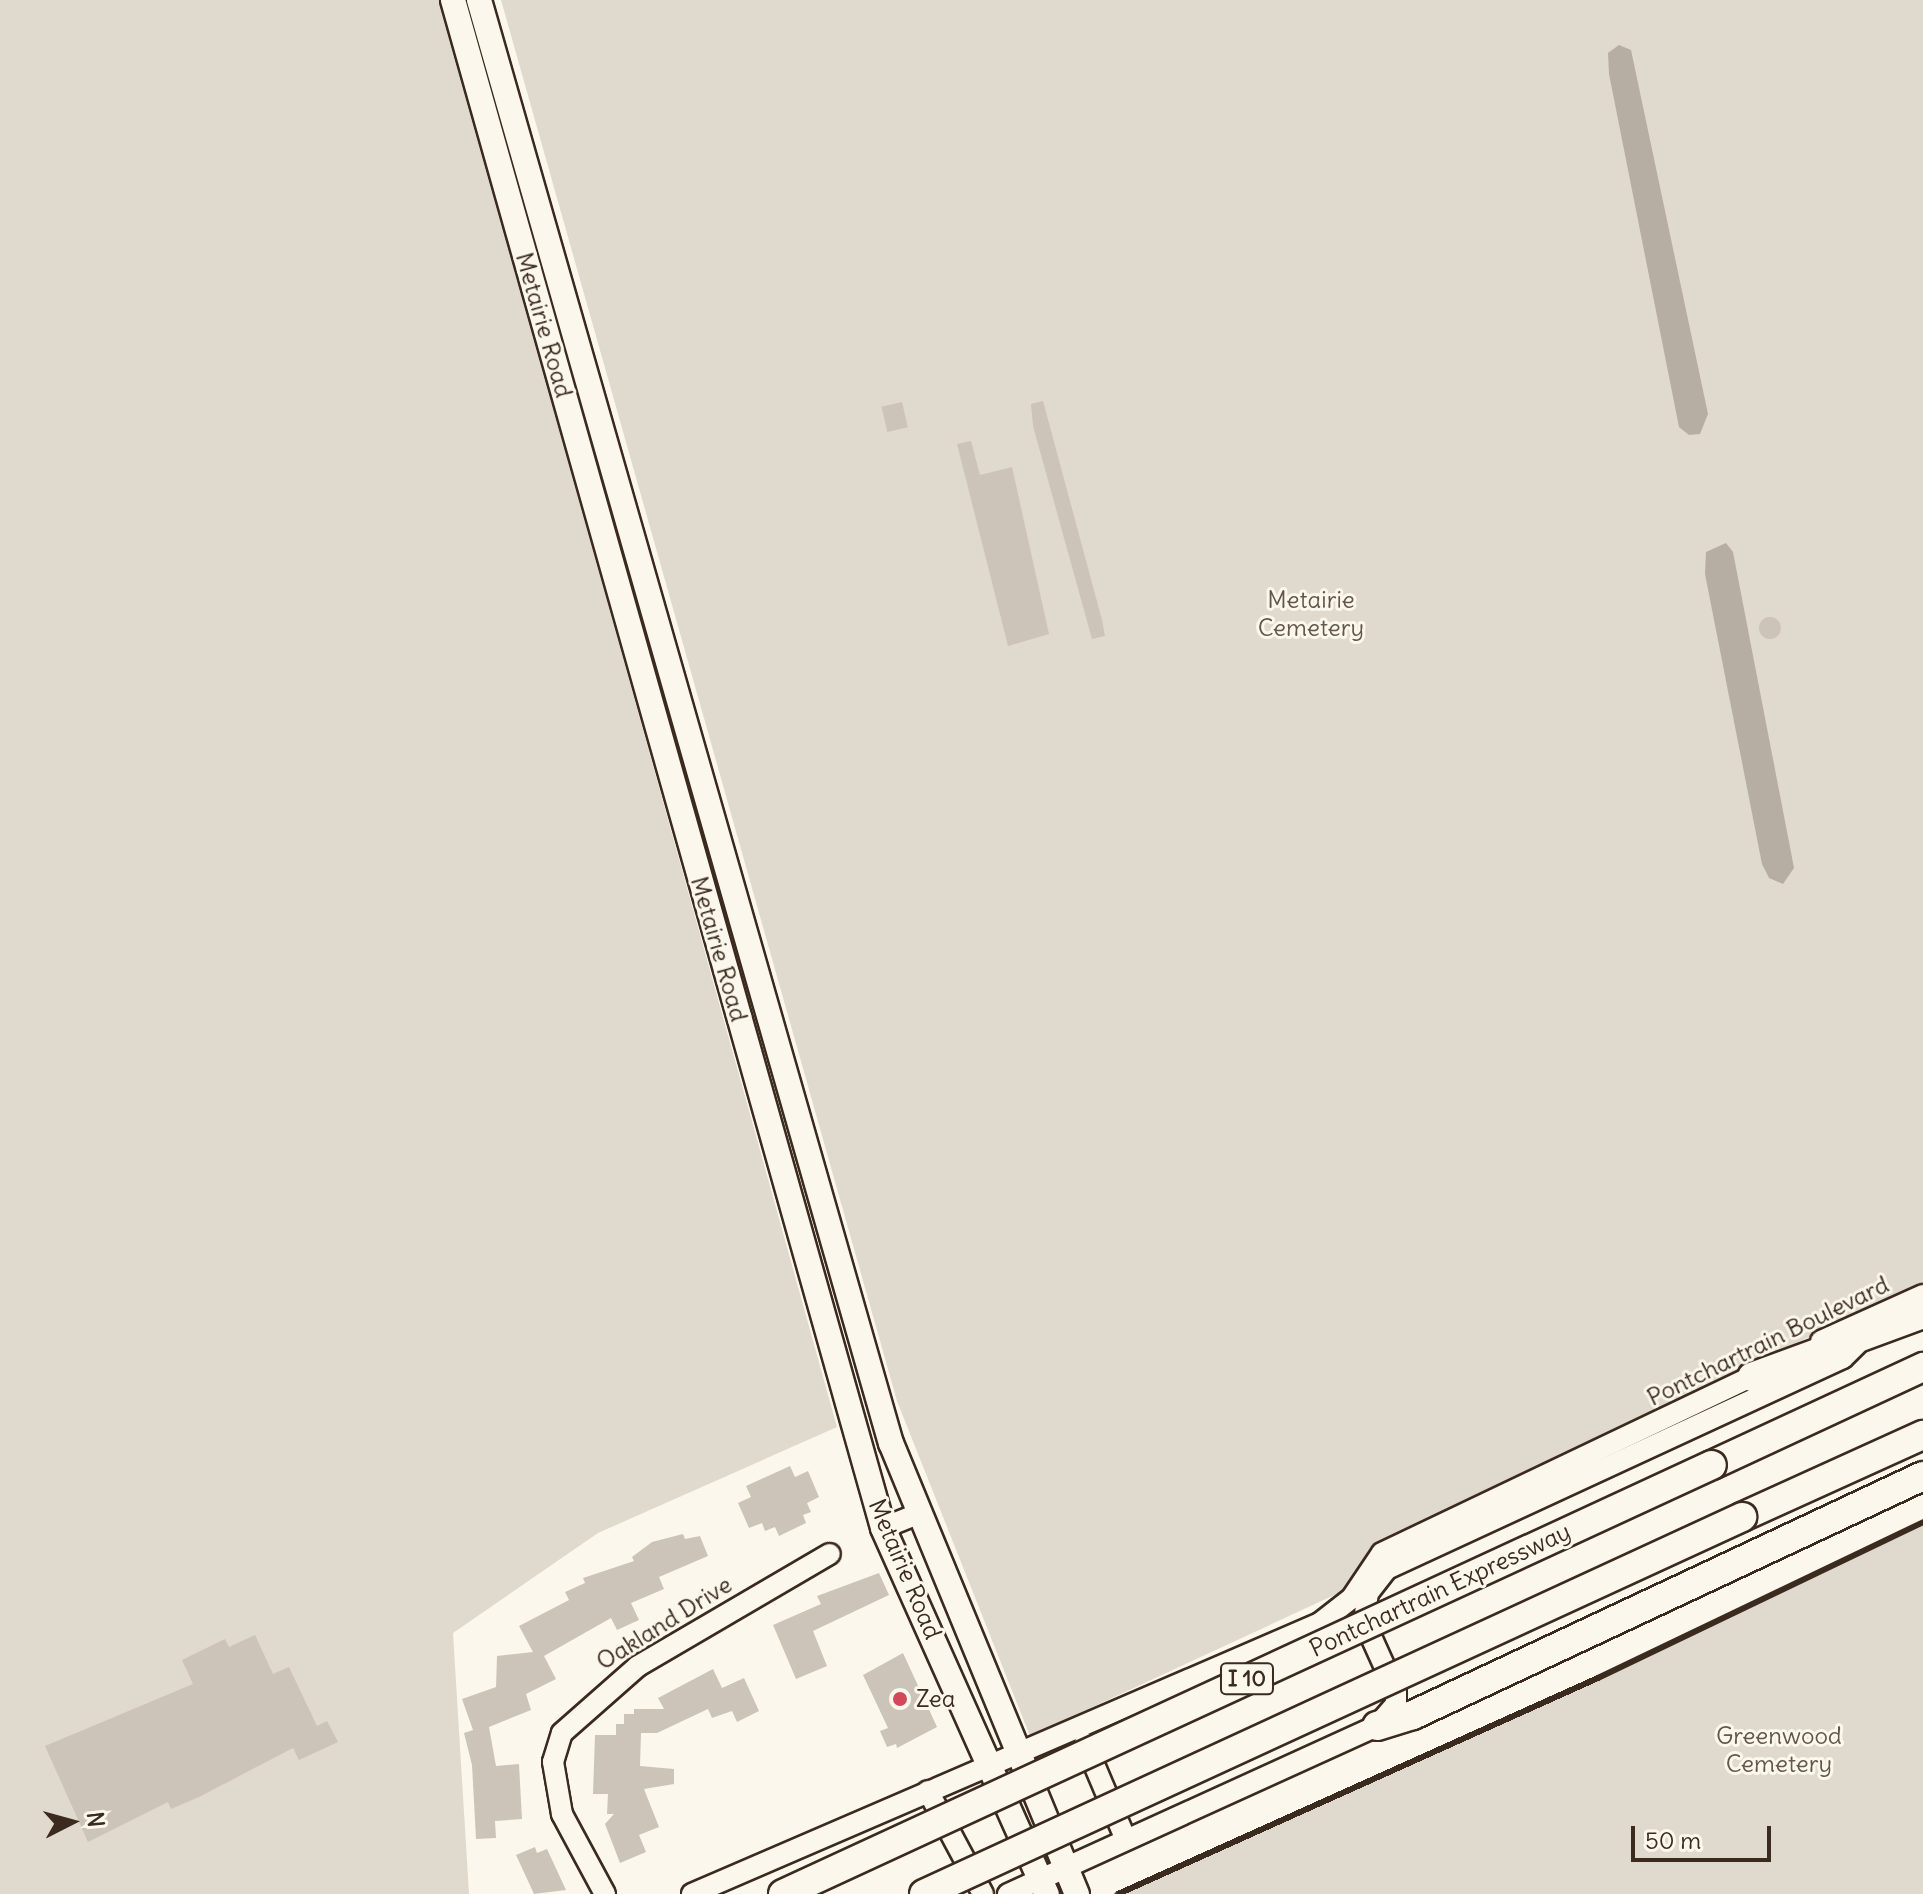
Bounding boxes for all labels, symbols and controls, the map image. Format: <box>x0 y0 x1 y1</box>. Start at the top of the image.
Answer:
street label: Metairie Road <box>510 249 578 401</box>
park label: Metairie Cemetery <box>1258 586 1364 642</box>
street label: Metairie Road <box>685 873 753 1025</box>
street label: Pontchartrain Boulevard <box>1642 1270 1894 1412</box>
street label: Metairie Road <box>863 1495 947 1643</box>
street label: Pontchartrain Expressway <box>1305 1517 1575 1663</box>
street label: Oakland Drive <box>591 1570 737 1676</box>
road number: I 10 <box>1219 1661 1275 1697</box>
place label: Zea <box>916 1685 955 1713</box>
marker: Zea <box>891 1690 909 1708</box>
park label: Greenwood Cemetery <box>1716 1722 1842 1778</box>
north arrow <box>32 1782 112 1862</box>
text: N <box>81 1810 111 1829</box>
scale bar <box>1635 1810 1775 1860</box>
text: 50 m <box>1645 1825 1701 1855</box>

